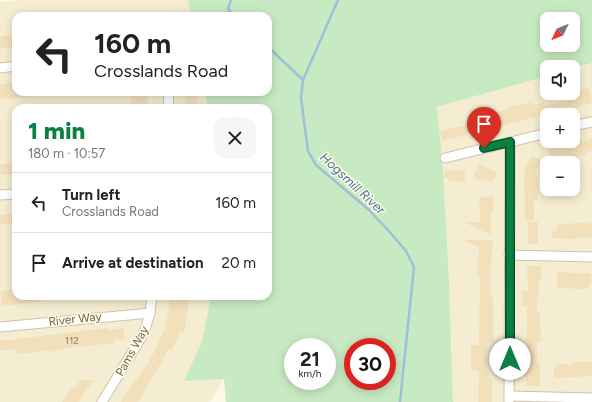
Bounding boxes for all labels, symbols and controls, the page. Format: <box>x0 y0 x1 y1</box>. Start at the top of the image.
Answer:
north arrow <box>540 12 580 52</box>
map controls <box>540 12 580 196</box>
text: 160 m <box>94 26 171 60</box>
icon: left <box>28 28 80 80</box>
text: Crosslands Road <box>94 60 228 82</box>
button: sound <box>540 60 580 100</box>
pin <box>467 107 501 148</box>
button: + <box>540 108 580 148</box>
icon: arrive <box>473 113 495 135</box>
text: 1 min <box>28 116 85 145</box>
button: close <box>214 117 256 159</box>
text: 180 m · 10:57 <box>28 146 105 161</box>
water label: Hogsmill River <box>317 149 389 218</box>
button: − <box>540 156 580 196</box>
text: Turn left <box>62 186 120 204</box>
icon: left <box>28 192 50 214</box>
text: 160 m <box>215 194 256 212</box>
text: Crosslands Road <box>62 204 159 219</box>
icon: arrive <box>28 252 50 274</box>
text: Arrive at destination <box>62 254 203 272</box>
text: 20 m <box>222 254 256 272</box>
street label: River Way <box>48 309 103 329</box>
street label: Pams Way <box>113 323 152 378</box>
house number: 112 <box>65 334 79 347</box>
speed limit sign: 30 <box>344 338 396 390</box>
position arrow <box>489 338 531 380</box>
text: 21 <box>300 347 320 371</box>
text: km/h <box>299 367 321 380</box>

